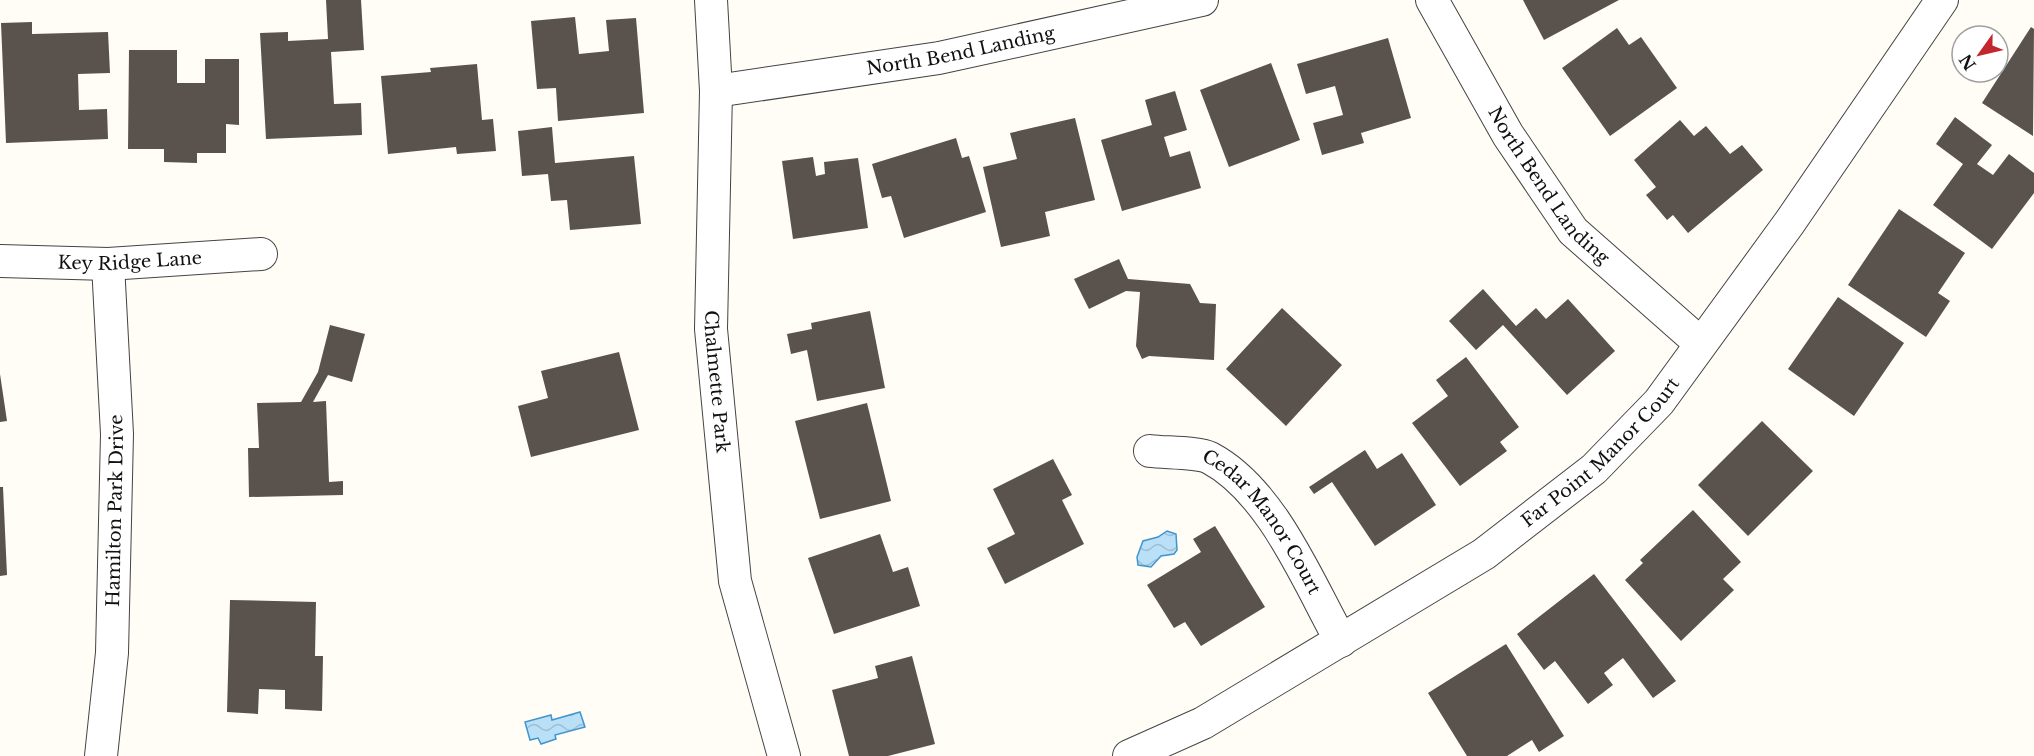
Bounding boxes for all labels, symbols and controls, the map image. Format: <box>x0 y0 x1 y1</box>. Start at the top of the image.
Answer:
street label: North Bend Landing <box>865 22 1057 80</box>
north arrow <box>1950 24 2010 84</box>
text: N <box>1955 51 1980 74</box>
street label: North Bend Landing <box>1483 103 1614 269</box>
street label: Key Ridge Lane <box>57 247 203 275</box>
street label: Chalmette Park <box>700 310 734 454</box>
street label: Far Point Manor Court <box>1517 373 1684 532</box>
street label: Hamilton Park Drive <box>102 414 128 607</box>
street label: Cedar Manor Court <box>1199 445 1326 598</box>

